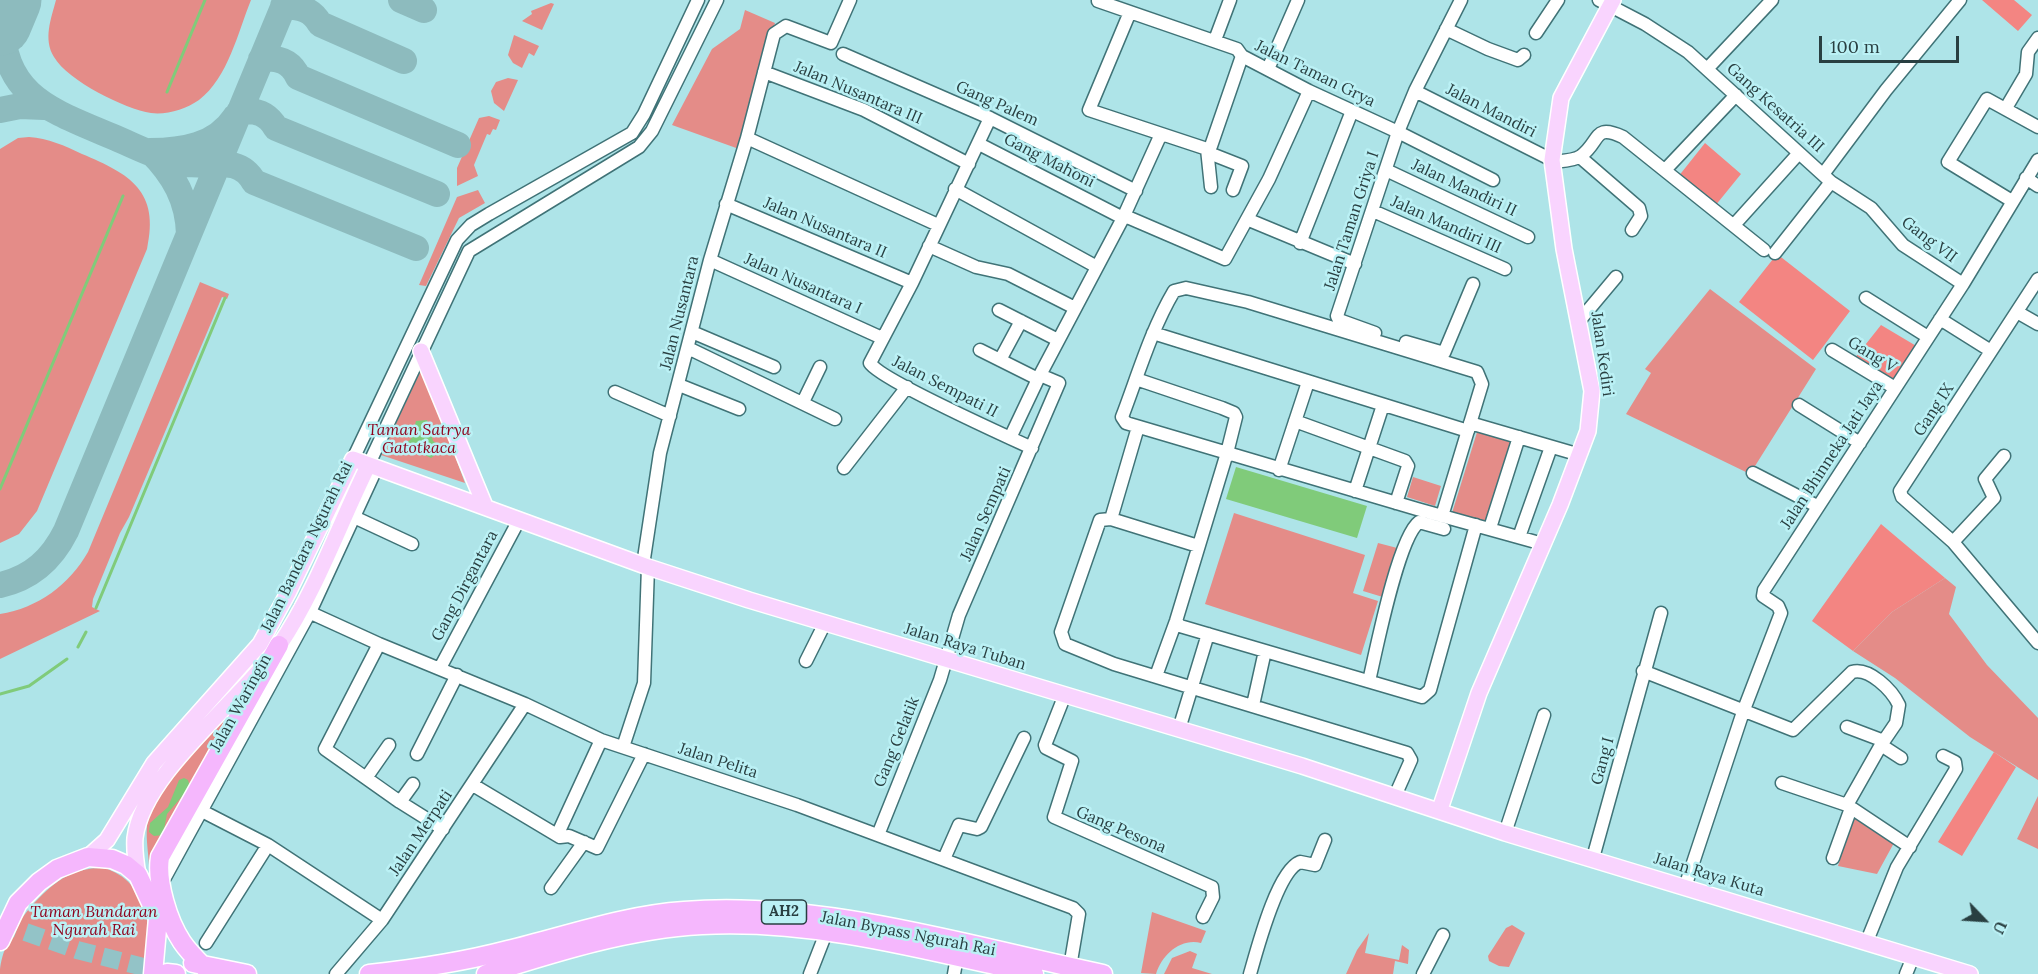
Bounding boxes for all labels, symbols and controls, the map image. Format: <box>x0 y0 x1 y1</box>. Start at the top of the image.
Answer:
scale bar <box>1822 24 1962 62</box>
text: 100 m <box>1830 35 1880 58</box>
street label: Jalan Taman Grya <box>1252 37 1378 111</box>
street label: Jalan Nusantara III <box>791 57 925 129</box>
street label: Gang Kesatria III <box>1722 59 1828 157</box>
street label: Gang Palem <box>953 77 1041 131</box>
street label: Jalan Mandiri <box>1443 80 1539 142</box>
street label: Gang Mahoni <box>1000 130 1098 192</box>
street label: Jalan Taman Griya I <box>1320 149 1384 293</box>
street label: Jalan Mandiri II <box>1408 155 1520 221</box>
street label: Jalan Mandiri III <box>1388 192 1504 258</box>
street label: Jalan Nusantara II <box>761 193 889 263</box>
street label: Gang VII <box>1898 213 1960 267</box>
street label: Jalan Nusantara I <box>741 249 865 319</box>
street label: Jalan Nusantara <box>657 254 703 372</box>
street label: Jalan Kediri <box>1587 310 1617 398</box>
street label: Gang V <box>1844 333 1900 377</box>
street label: Jalan Sempati II <box>889 352 1001 422</box>
street label: Jalan Bhinneka Jati Jaya <box>1777 377 1887 533</box>
street label: Gang IX <box>1910 380 1958 440</box>
park label: Taman Satrya Gatotkaca <box>368 420 470 458</box>
street label: Jalan Bandara Ngurah Rai <box>257 458 357 636</box>
street label: Jalan Sempati <box>957 464 1015 564</box>
street label: Gang Dirgantara <box>428 527 502 645</box>
street label: Jalan Raya Tuban <box>902 619 1028 675</box>
street label: Jalan Waringin <box>206 651 276 755</box>
street label: Gang Gelatik <box>870 694 924 790</box>
street label: Gang I <box>1587 735 1619 787</box>
street label: Jalan Pelita <box>676 739 760 783</box>
street label: Jalan Merpati <box>385 787 457 879</box>
street label: Gang Pesona <box>1073 802 1169 858</box>
street label: Jalan Raya Kuta <box>1652 849 1766 901</box>
north arrow <box>1954 890 2014 950</box>
road number: AH2 <box>762 900 806 924</box>
park label: Taman Bundaran Ngurah Rai <box>30 902 158 940</box>
street label: Jalan Bypass Ngurah Rai <box>819 908 997 960</box>
text: U <box>1989 918 2012 937</box>

